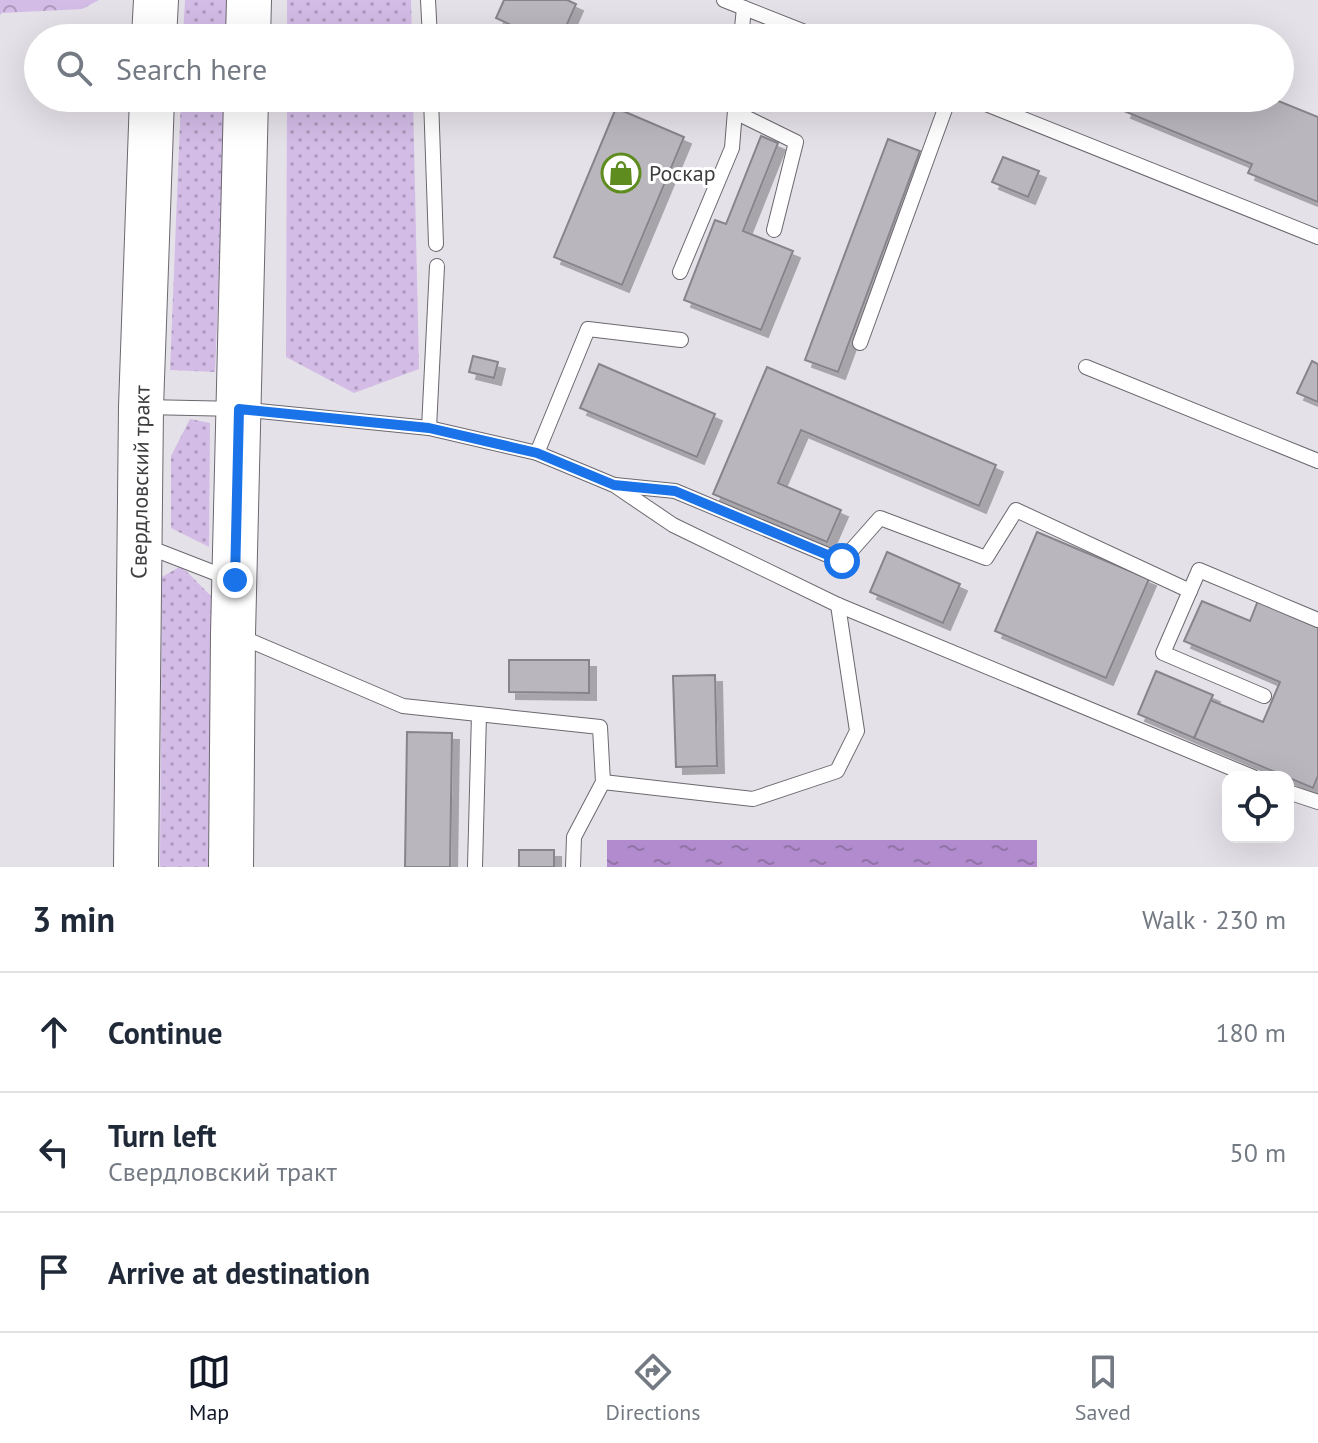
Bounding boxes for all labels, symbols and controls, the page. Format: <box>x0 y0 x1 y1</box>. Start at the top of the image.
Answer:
search box <box>24 24 1294 112</box>
icon: search <box>52 46 96 90</box>
text: Search here <box>116 49 267 88</box>
shop icon: Роскар <box>600 152 642 194</box>
place label: Роскар <box>649 159 716 187</box>
street label: Свердловский тракт <box>124 385 156 579</box>
route start <box>824 543 860 579</box>
route end <box>217 562 253 598</box>
map controls <box>1222 771 1294 843</box>
button: locate <box>1222 771 1294 843</box>
text: 3 min <box>32 897 115 941</box>
text: Walk · 230 m <box>1142 903 1286 936</box>
icon: ahead <box>32 1010 76 1054</box>
text: Continue <box>108 1013 222 1052</box>
text: 180 m <box>1215 1016 1286 1049</box>
text: Turn left <box>108 1116 216 1155</box>
icon: left <box>32 1130 76 1174</box>
text: 50 m <box>1230 1136 1286 1169</box>
text: Свердловский тракт <box>108 1155 337 1188</box>
icon: arrive <box>32 1250 76 1294</box>
text: Arrive at destination <box>108 1253 370 1292</box>
tab: Map <box>187 1350 231 1426</box>
tab: Directions <box>605 1350 701 1426</box>
tab: Saved <box>1075 1350 1131 1426</box>

